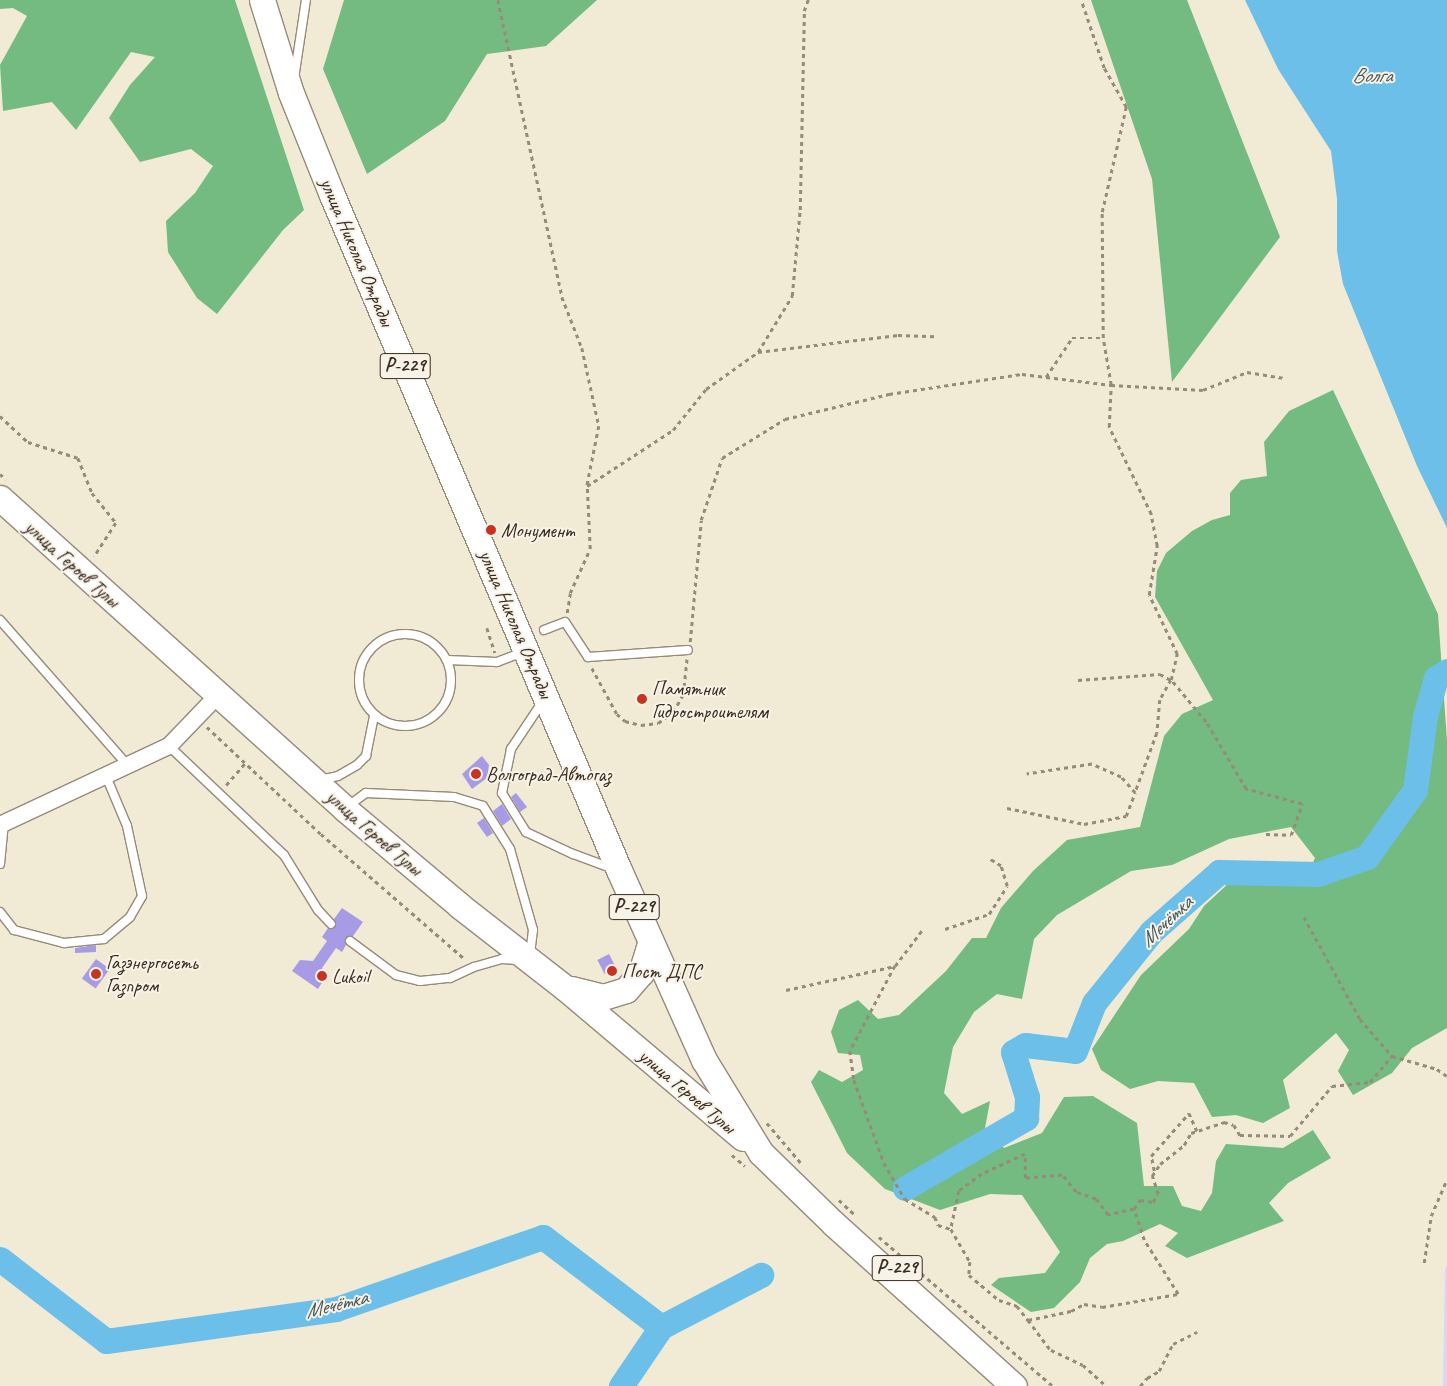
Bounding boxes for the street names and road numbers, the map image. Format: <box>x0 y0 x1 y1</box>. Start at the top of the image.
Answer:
street label: улица Николая Отрады <box>315 175 399 329</box>
road number: Р-229 <box>379 350 431 382</box>
street label: улица Героев Тулы <box>19 515 125 613</box>
street label: улица Николая Отрады <box>474 547 558 701</box>
street label: улица Героев Тулы <box>321 785 427 881</box>
road number: Р-229 <box>608 890 660 924</box>
street label: улица Героев Тулы <box>633 1043 741 1139</box>
road number: Р-229 <box>871 1252 923 1284</box>

